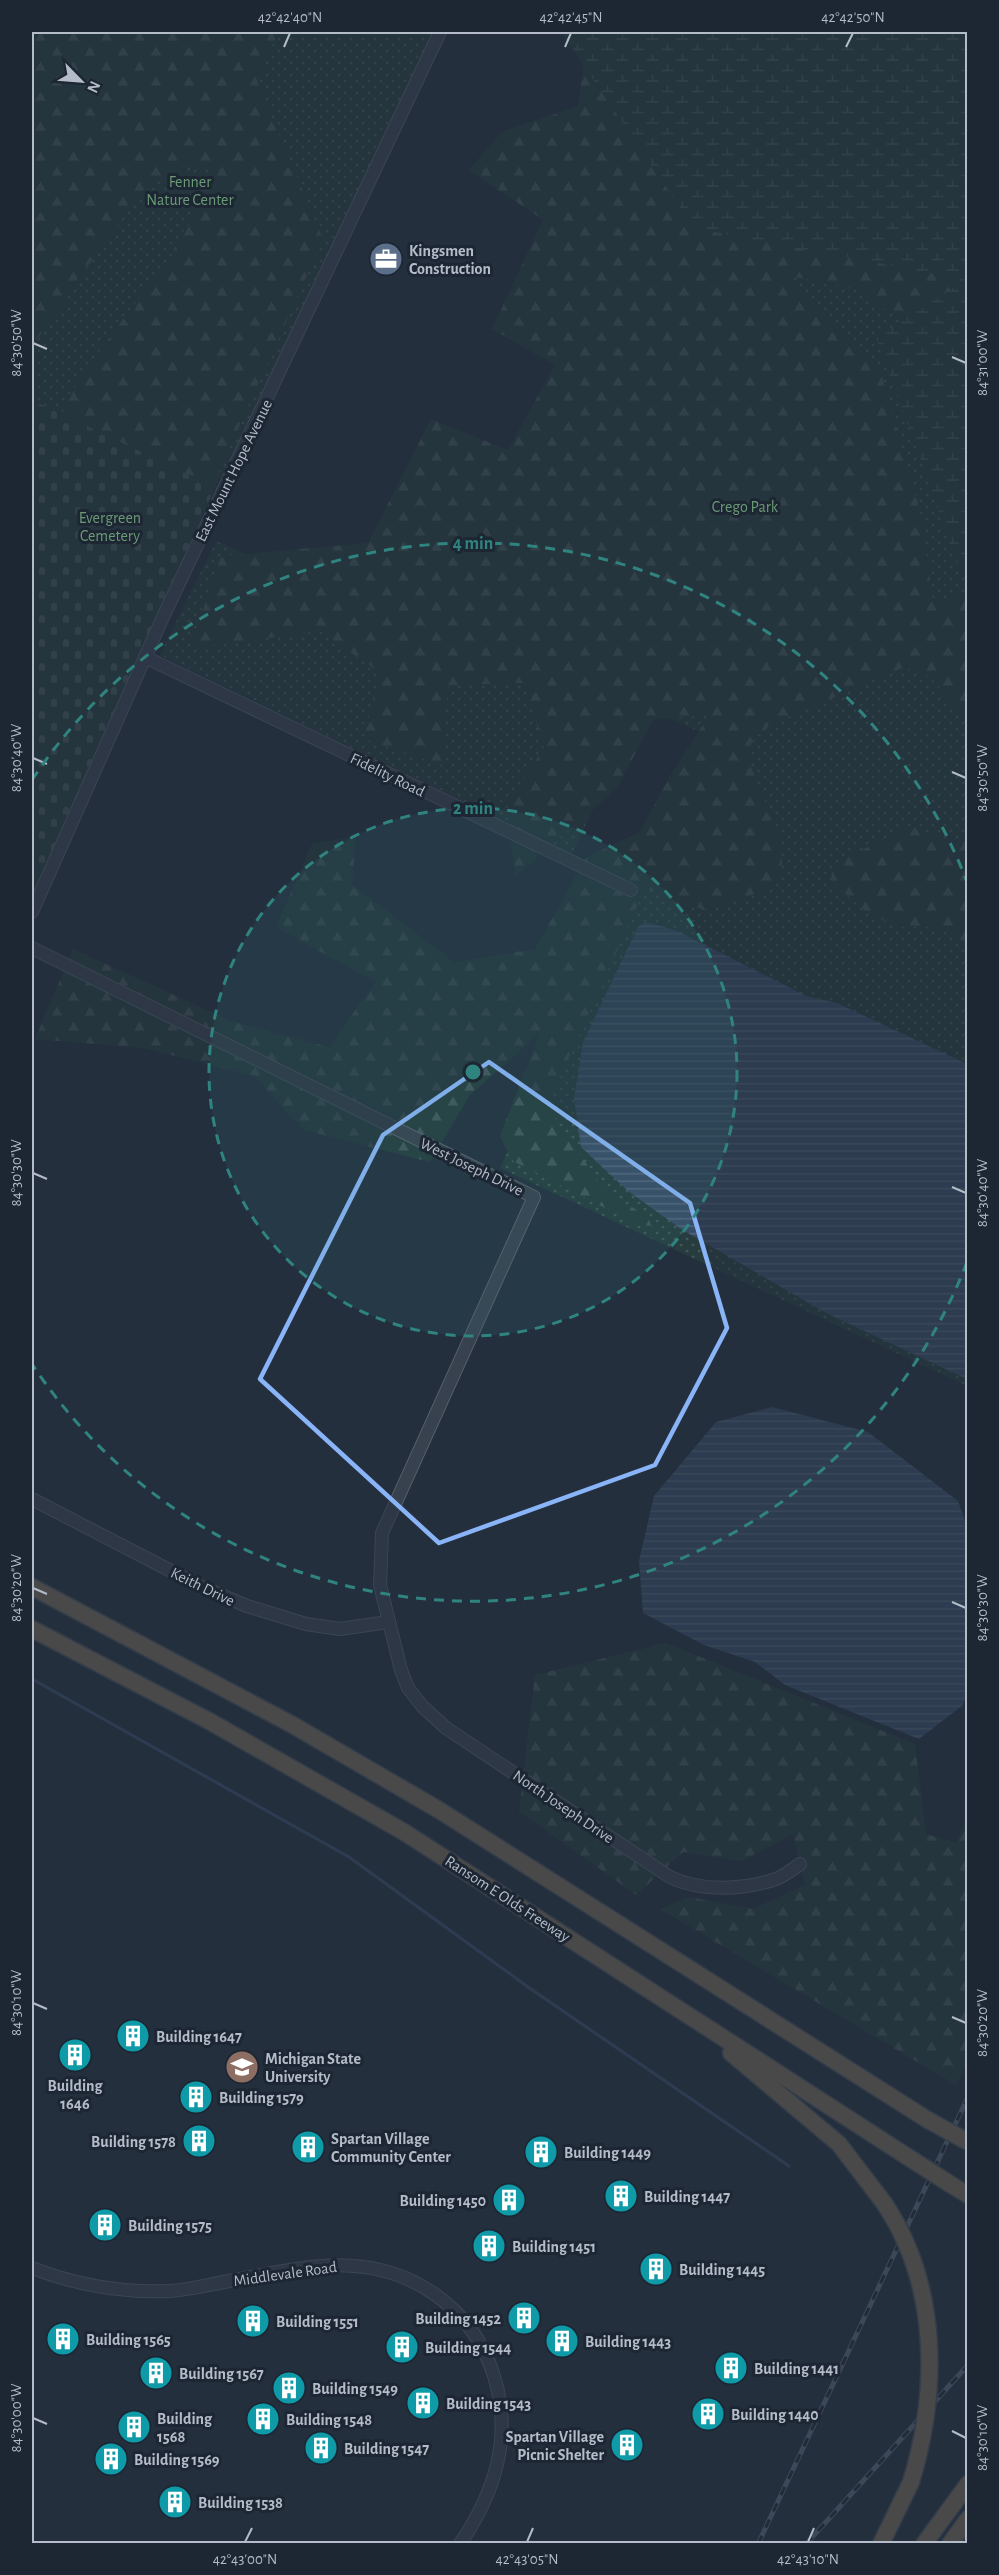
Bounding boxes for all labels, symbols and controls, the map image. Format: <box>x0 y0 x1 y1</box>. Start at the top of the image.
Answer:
text: 42°42'40"N <box>258 10 322 25</box>
text: 42°42'45"N <box>540 10 602 25</box>
text: 42°42'50"N <box>821 10 885 25</box>
north arrow <box>51 51 111 111</box>
text: N <box>84 78 103 95</box>
park label: Fenner Nature Center <box>146 174 234 208</box>
office icon: Kingsmen Construction <box>368 241 404 277</box>
place label: Kingsmen Construction <box>409 243 491 277</box>
text: 84°30'50"W <box>9 309 24 377</box>
text: 84°31'00"W <box>975 329 990 396</box>
street label: East Mount Hope Avenue <box>193 397 275 544</box>
park label: Crego Park <box>712 499 779 515</box>
park label: Evergreen Cemetery <box>79 510 141 545</box>
text: 4 min <box>453 535 493 553</box>
text: 84°30'40"W <box>9 723 24 792</box>
text: 84°30'50"W <box>975 744 990 812</box>
street label: Fidelity Road <box>347 750 427 801</box>
text: 2 min <box>453 800 493 818</box>
centre of rings <box>463 1062 483 1082</box>
street label: West Joseph Drive <box>417 1135 526 1199</box>
text: 84°30'30"W <box>9 1139 24 1207</box>
text: 84°30'40"W <box>975 1158 990 1227</box>
text: 84°30'20"W <box>9 1553 24 1622</box>
street label: Keith Drive <box>168 1565 237 1609</box>
text: 84°30'30"W <box>975 1574 990 1642</box>
street label: North Joseph Drive <box>510 1767 617 1846</box>
street label: Ransom E Olds Freeway <box>442 1853 573 1946</box>
text: 84°30'10"W <box>9 1969 24 2036</box>
text: 84°30'20"W <box>975 1988 990 2057</box>
building icon: Building 1647 <box>115 2018 151 2054</box>
place label: Building 1647 <box>156 2029 242 2045</box>
building icon: Building 1646 <box>57 2037 93 2073</box>
school or university icon: Michigan State University <box>224 2049 260 2085</box>
place label: Michigan State University <box>265 2051 361 2086</box>
place label: Building 1646 <box>47 2078 104 2112</box>
building icon: Building 1579 <box>178 2079 214 2115</box>
place label: Building 1579 <box>219 2090 304 2106</box>
building icon: Building 1578 <box>181 2123 217 2159</box>
building icon: Spartan Village Community Center <box>290 2129 326 2165</box>
place label: Spartan Village Community Center <box>331 2131 451 2166</box>
place label: Building 1578 <box>91 2134 176 2150</box>
building icon: Building 1449 <box>523 2134 559 2170</box>
place label: Building 1449 <box>564 2145 651 2161</box>
building icon: Building 1447 <box>603 2178 639 2214</box>
building icon: Building 1450 <box>491 2182 527 2218</box>
place label: Building 1447 <box>644 2189 730 2205</box>
place label: Building 1450 <box>399 2193 486 2209</box>
building icon: Building 1575 <box>87 2207 123 2243</box>
place label: Building 1575 <box>128 2218 212 2234</box>
building icon: Building 1451 <box>471 2228 507 2264</box>
place label: Building 1451 <box>512 2239 596 2255</box>
building icon: Building 1445 <box>638 2251 674 2287</box>
street label: Middlevale Road <box>232 2259 338 2289</box>
place label: Building 1445 <box>679 2262 765 2278</box>
building icon: Building 1452 <box>506 2300 542 2336</box>
building icon: Building 1551 <box>235 2303 271 2339</box>
place label: Building 1452 <box>415 2311 501 2327</box>
place label: Building 1551 <box>276 2314 359 2330</box>
building icon: Building 1565 <box>45 2321 81 2357</box>
building icon: Building 1443 <box>544 2323 580 2359</box>
building icon: Building 1544 <box>384 2329 420 2365</box>
place label: Building 1565 <box>86 2332 171 2348</box>
place label: Building 1443 <box>585 2334 671 2350</box>
place label: Building 1544 <box>425 2340 511 2356</box>
building icon: Building 1441 <box>713 2350 749 2386</box>
building icon: Building 1567 <box>138 2355 174 2391</box>
place label: Building 1441 <box>754 2361 839 2377</box>
place label: Building 1567 <box>179 2366 264 2382</box>
building icon: Building 1549 <box>271 2370 307 2406</box>
place label: Building 1549 <box>312 2381 398 2397</box>
text: 84°30'00"W <box>9 2383 24 2452</box>
building icon: Building 1543 <box>405 2385 441 2421</box>
place label: Building 1543 <box>446 2396 531 2412</box>
building icon: Building 1440 <box>690 2396 726 2432</box>
building icon: Building 1548 <box>245 2401 281 2437</box>
text: 84°30'10"W <box>975 2404 990 2471</box>
place label: Building 1440 <box>731 2407 819 2423</box>
building icon: Building 1568 <box>116 2409 152 2445</box>
place label: Building 1568 <box>157 2411 213 2445</box>
place label: Building 1548 <box>286 2412 372 2428</box>
building icon: Spartan Village Picnic Shelter <box>609 2427 645 2463</box>
place label: Spartan Village Picnic Shelter <box>505 2429 604 2463</box>
building icon: Building 1547 <box>303 2430 339 2466</box>
building icon: Building 1569 <box>93 2441 129 2477</box>
place label: Building 1547 <box>344 2441 429 2457</box>
place label: Building 1569 <box>134 2452 220 2468</box>
building icon: Building 1538 <box>157 2484 193 2520</box>
place label: Building 1538 <box>198 2495 283 2511</box>
text: 42°43'00"N <box>213 2552 277 2567</box>
text: 42°43'05"N <box>496 2552 558 2567</box>
text: 42°43'10"N <box>777 2552 839 2567</box>

